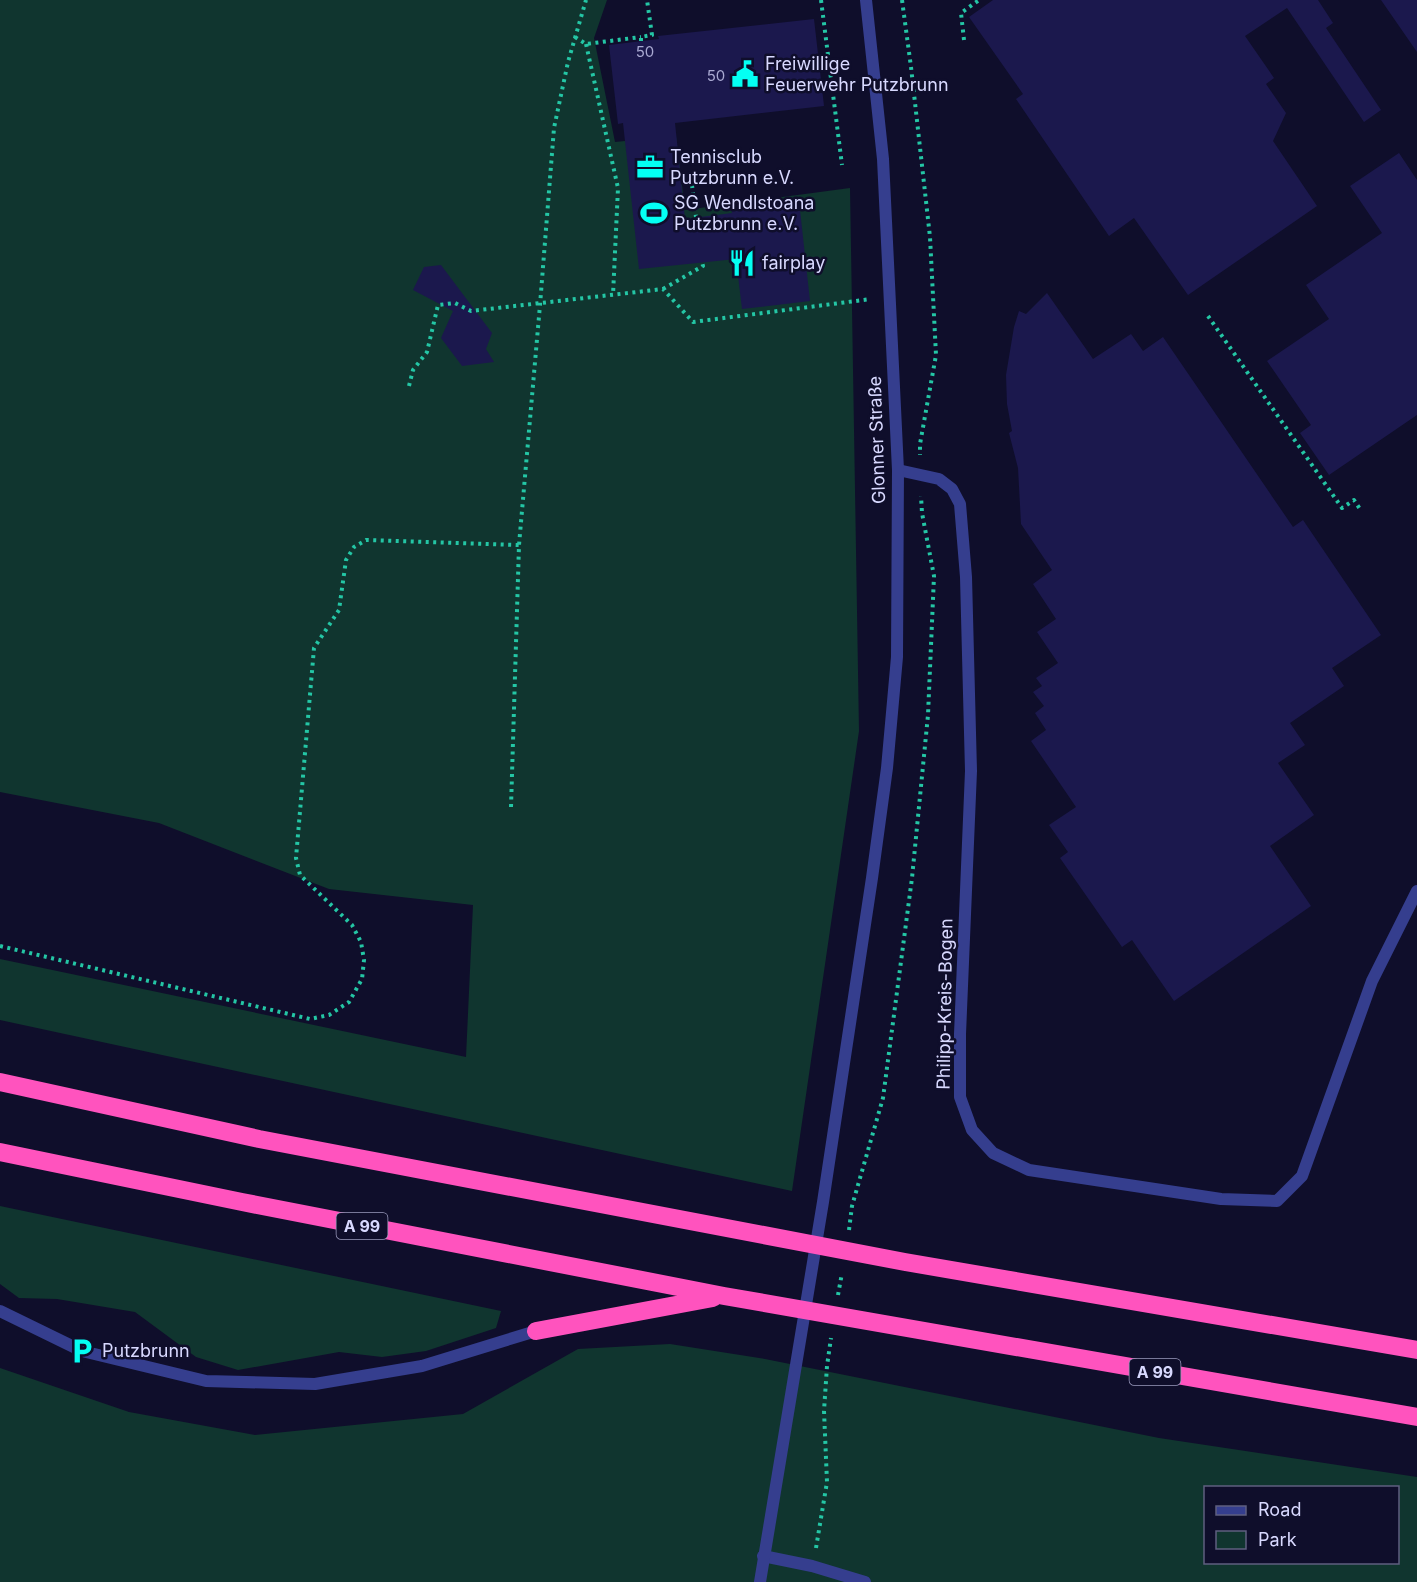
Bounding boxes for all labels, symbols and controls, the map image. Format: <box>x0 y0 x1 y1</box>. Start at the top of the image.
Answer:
house number: 50 <box>636 42 654 61</box>
place label: Freiwillige Feuerwehr Putzbrunn <box>765 53 949 95</box>
public building icon: Freiwillige Feuerwehr Putzbrunn <box>730 59 760 89</box>
house number: 50 <box>707 66 725 85</box>
place label: Tennisclub Putzbrunn e.V. <box>670 146 794 188</box>
office icon: Tennisclub Putzbrunn e.V. <box>635 152 665 182</box>
place label: SG Wendlstoana Putzbrunn e.V. <box>674 192 814 234</box>
sports icon: SG Wendlstoana Putzbrunn e.V. <box>639 198 669 228</box>
restaurant icon: fairplay <box>727 248 757 278</box>
place label: fairplay <box>762 252 825 273</box>
street label: Glonner Straße <box>864 376 889 504</box>
street label: Philipp-Kreis-Bogen <box>933 918 956 1090</box>
road number: A 99 <box>336 1213 388 1239</box>
parking icon: Putzbrunn <box>67 1336 97 1366</box>
place label: Putzbrunn <box>102 1340 190 1361</box>
road number: A 99 <box>1130 1359 1180 1385</box>
legend <box>1204 1486 1399 1564</box>
text: Road <box>1258 1499 1301 1520</box>
text: Park <box>1258 1529 1297 1550</box>

